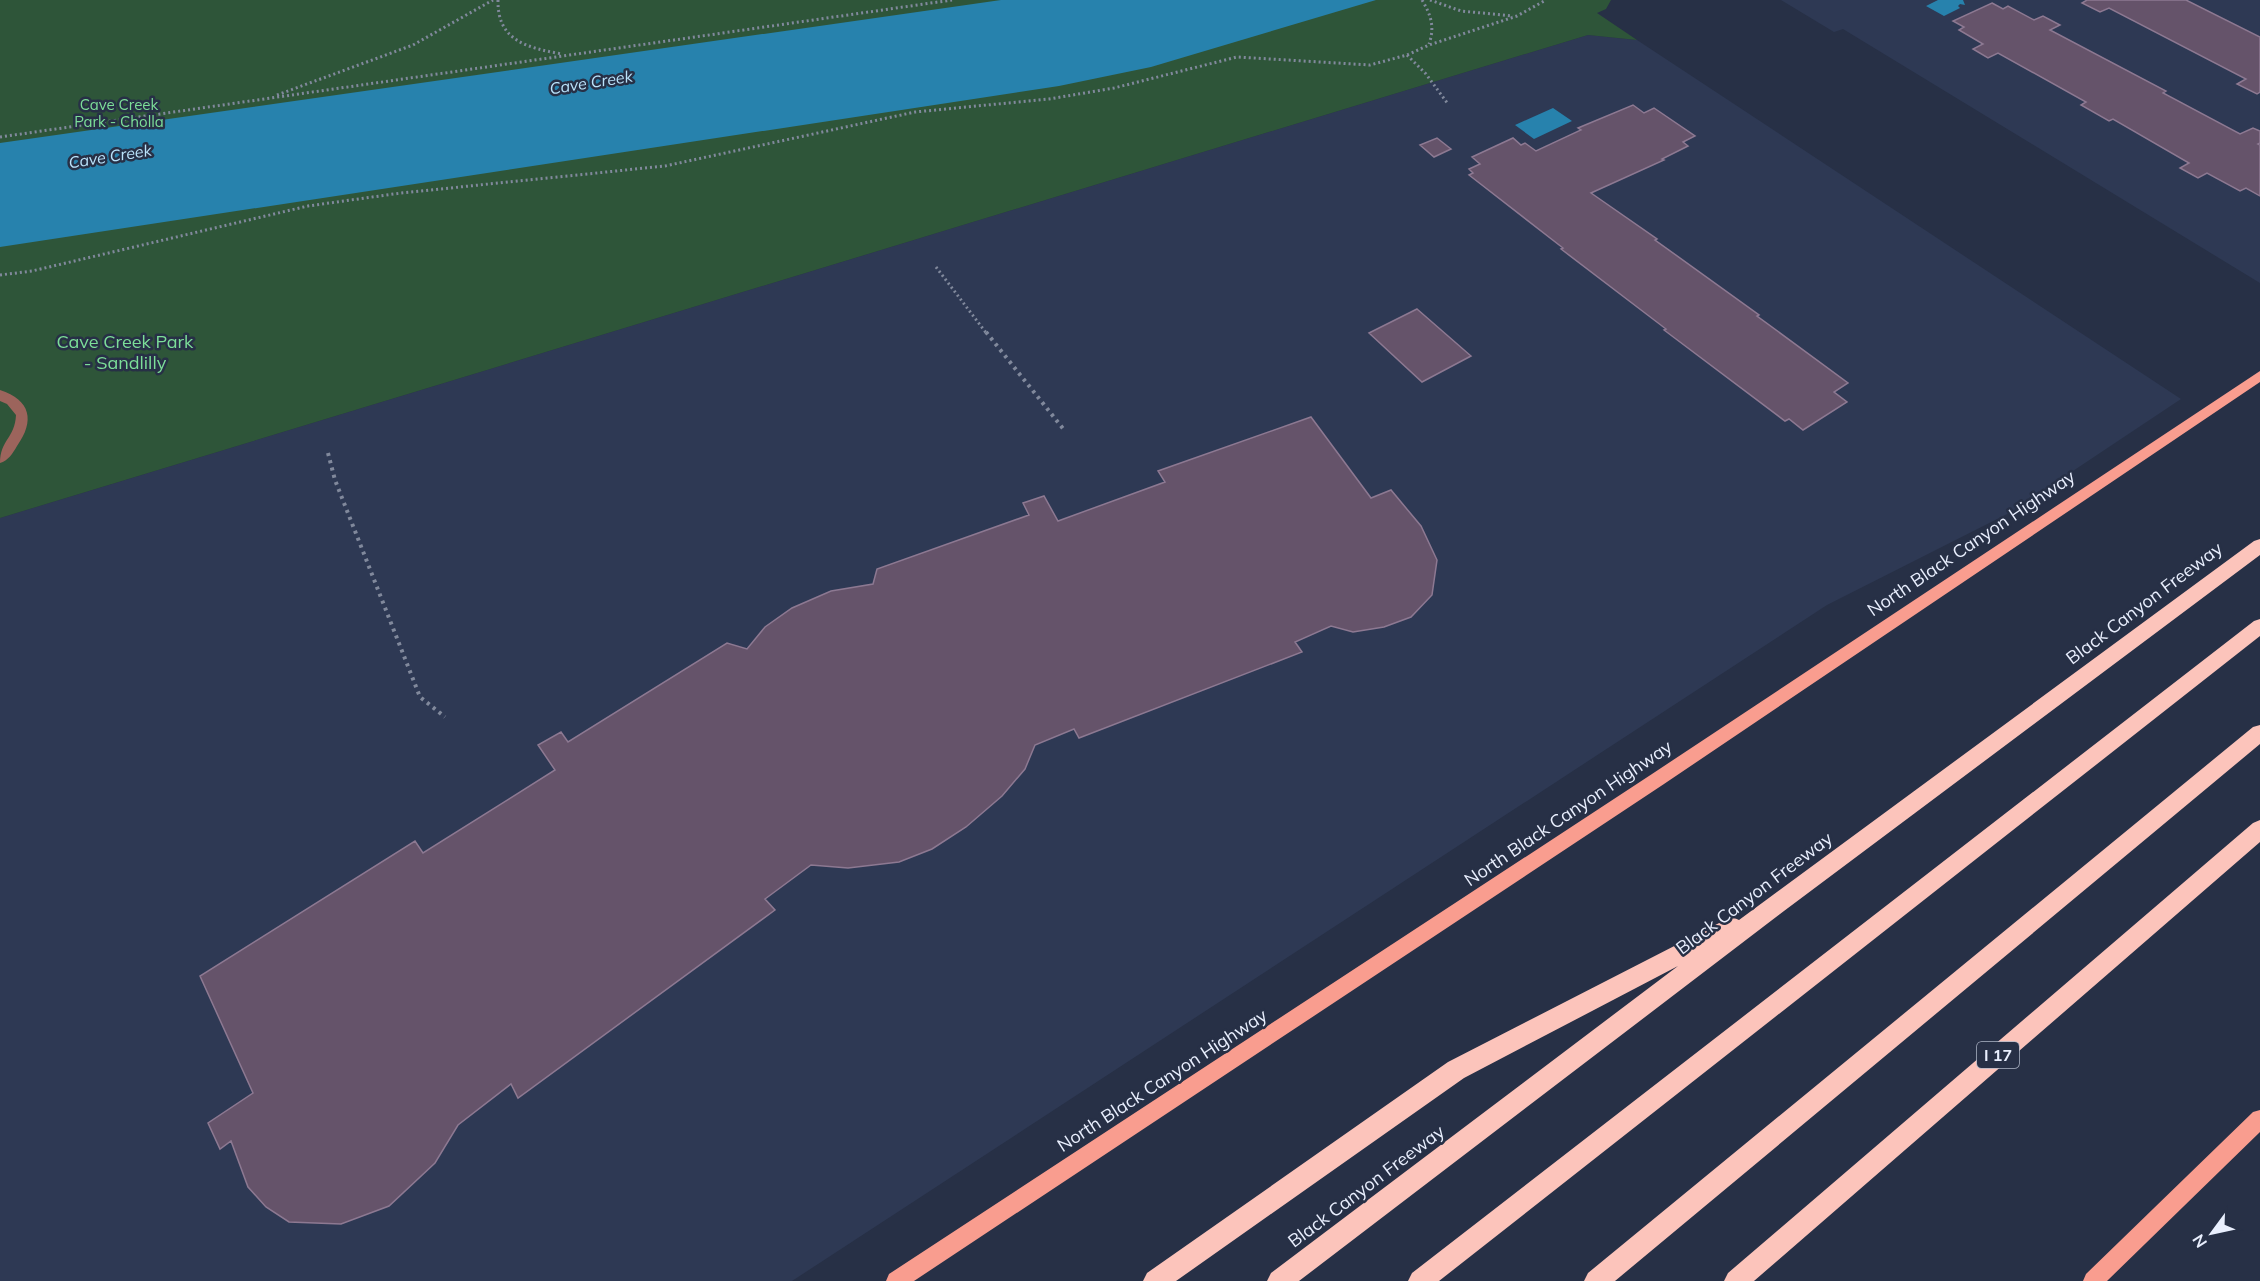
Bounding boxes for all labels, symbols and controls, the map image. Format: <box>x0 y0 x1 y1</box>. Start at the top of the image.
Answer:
water label: Cave Creek <box>548 65 635 98</box>
park label: Cave Creek Park - Cholla <box>74 95 164 131</box>
water label: Cave Creek <box>67 139 154 172</box>
park label: Cave Creek Park - Sandlilly <box>57 330 194 374</box>
street label: North Black Canyon Highway <box>1863 464 2080 621</box>
street label: Black Canyon Freeway <box>2061 536 2227 669</box>
street label: North Black Canyon Highway <box>1460 734 1677 891</box>
street label: Black Canyon Freeway <box>1671 826 1837 959</box>
street label: North Black Canyon Highway <box>1053 1003 1272 1157</box>
road number: I 17 <box>1977 1042 2019 1068</box>
street label: Black Canyon Freeway <box>1283 1119 1449 1252</box>
north arrow <box>2182 1203 2242 1263</box>
text: N <box>2188 1231 2211 1252</box>

